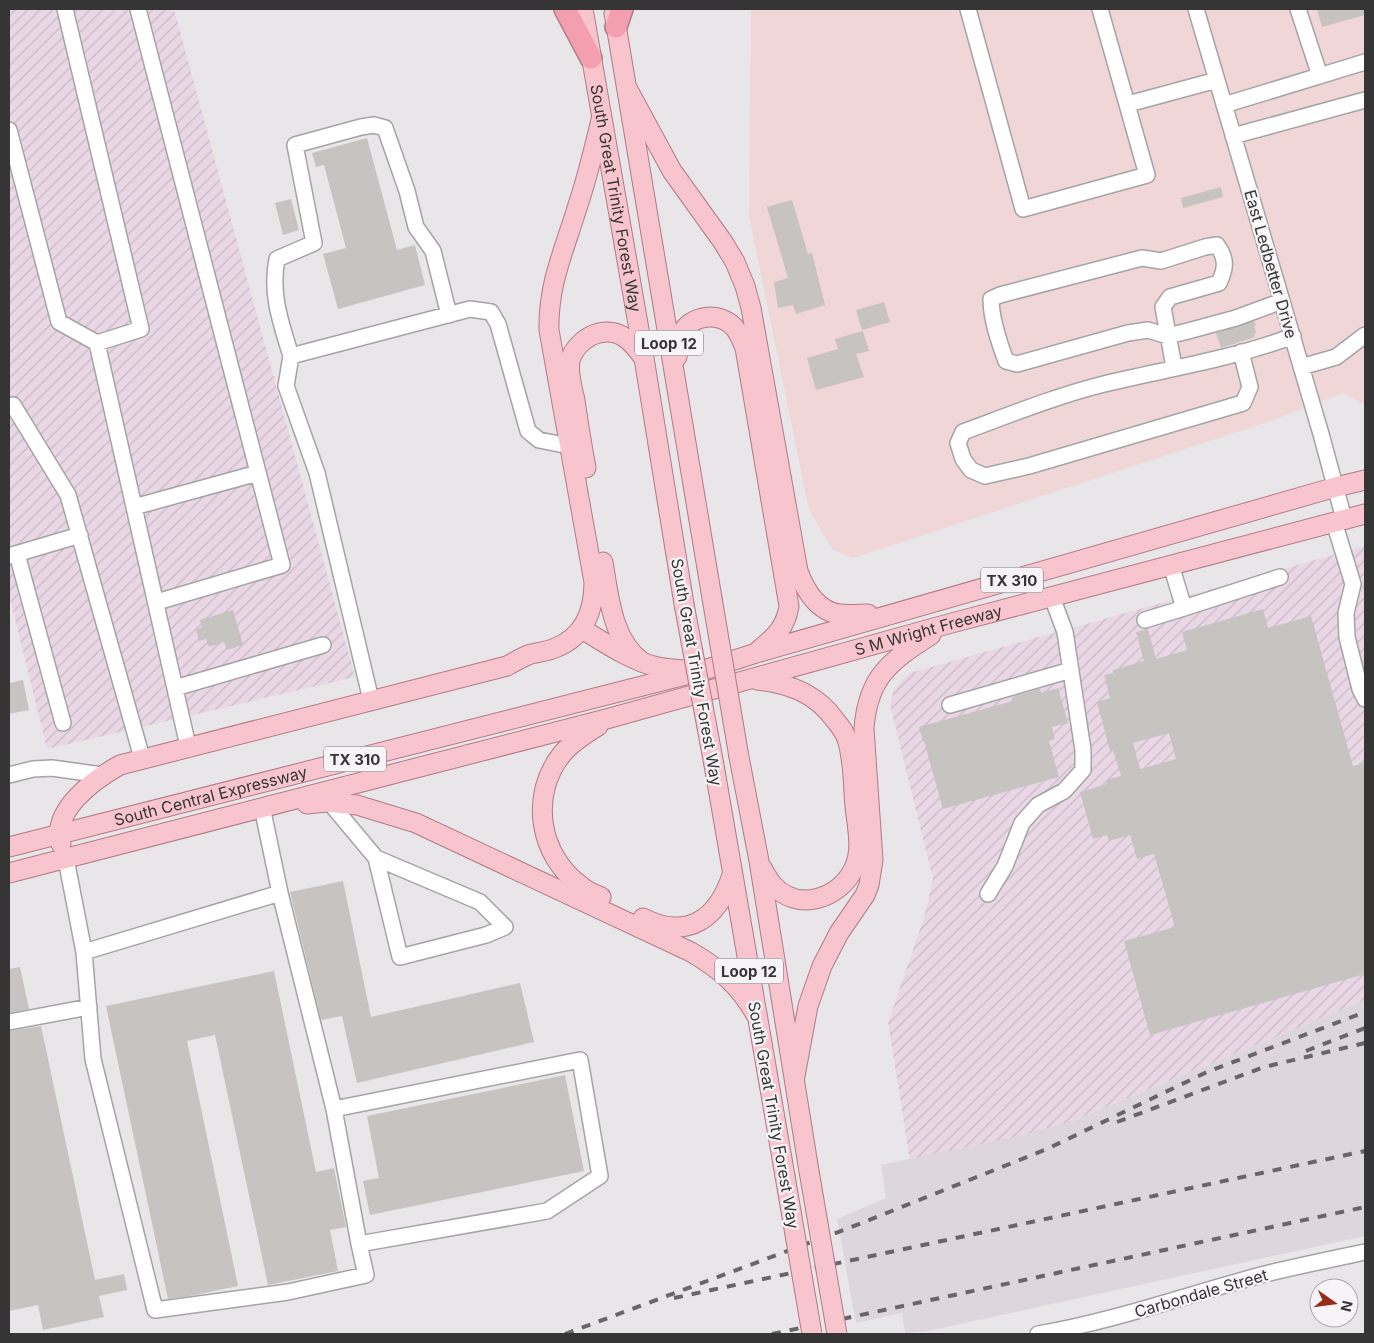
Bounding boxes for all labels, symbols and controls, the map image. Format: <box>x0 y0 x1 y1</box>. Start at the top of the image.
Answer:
street label: South Great Trinity Forest Way <box>586 83 646 314</box>
street label: East Ledbetter Drive <box>1240 187 1302 341</box>
road number: Loop 12 <box>635 330 703 356</box>
street label: South Great Trinity Forest Way <box>667 557 727 787</box>
road number: TX 310 <box>981 568 1043 592</box>
street label: S M Wright Freeway <box>852 600 1004 660</box>
road number: TX 310 <box>324 746 386 772</box>
street label: South Central Expressway <box>112 762 309 830</box>
road number: Loop 12 <box>715 958 783 984</box>
street label: South Great Trinity Forest Way <box>744 1000 804 1230</box>
street label: Carbondale Street <box>1132 1264 1270 1322</box>
north arrow <box>1309 1278 1359 1328</box>
text: N <box>1338 1299 1357 1313</box>

